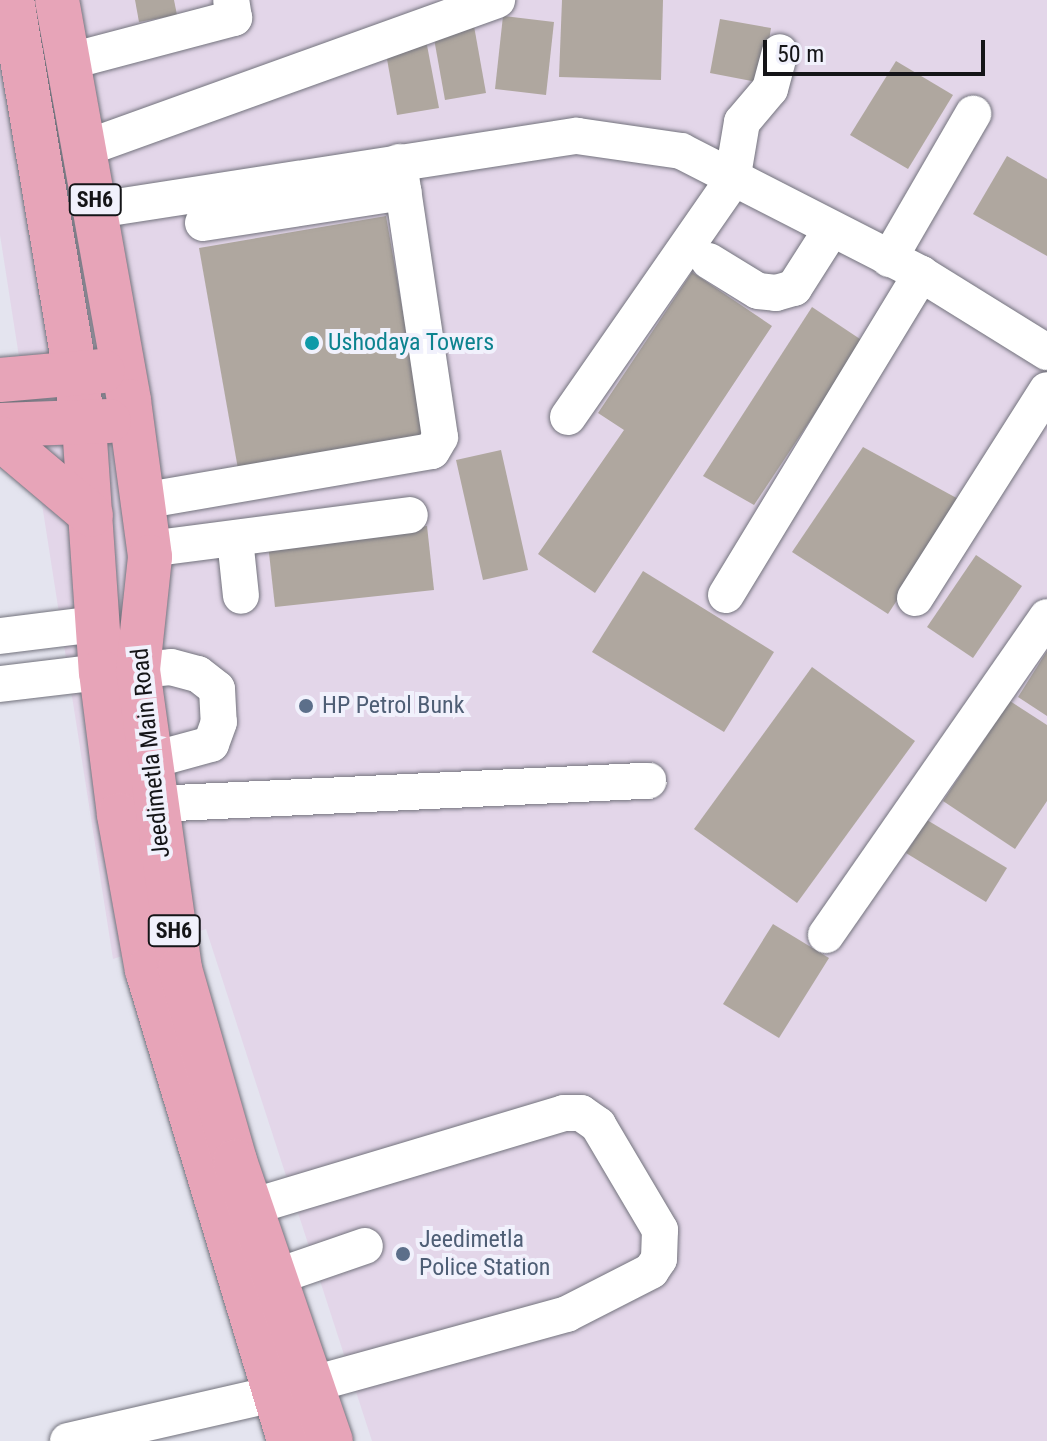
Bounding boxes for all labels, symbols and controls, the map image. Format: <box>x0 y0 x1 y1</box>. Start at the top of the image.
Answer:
scale bar <box>767 24 989 74</box>
text: 50 m <box>777 40 824 68</box>
road number: SH6 <box>67 182 123 218</box>
place label: Ushodaya Towers <box>328 329 495 357</box>
marker: Ushodaya Towers <box>303 334 321 352</box>
street label: Jeedimetla Main Road <box>126 647 176 859</box>
place label: HP Petrol Bunk <box>322 692 464 720</box>
marker: HP Petrol Bunk <box>297 697 315 715</box>
road number: SH6 <box>146 913 202 949</box>
place label: Jeedimetla Police Station <box>419 1226 550 1282</box>
marker: Jeedimetla Police Station <box>394 1245 412 1263</box>

